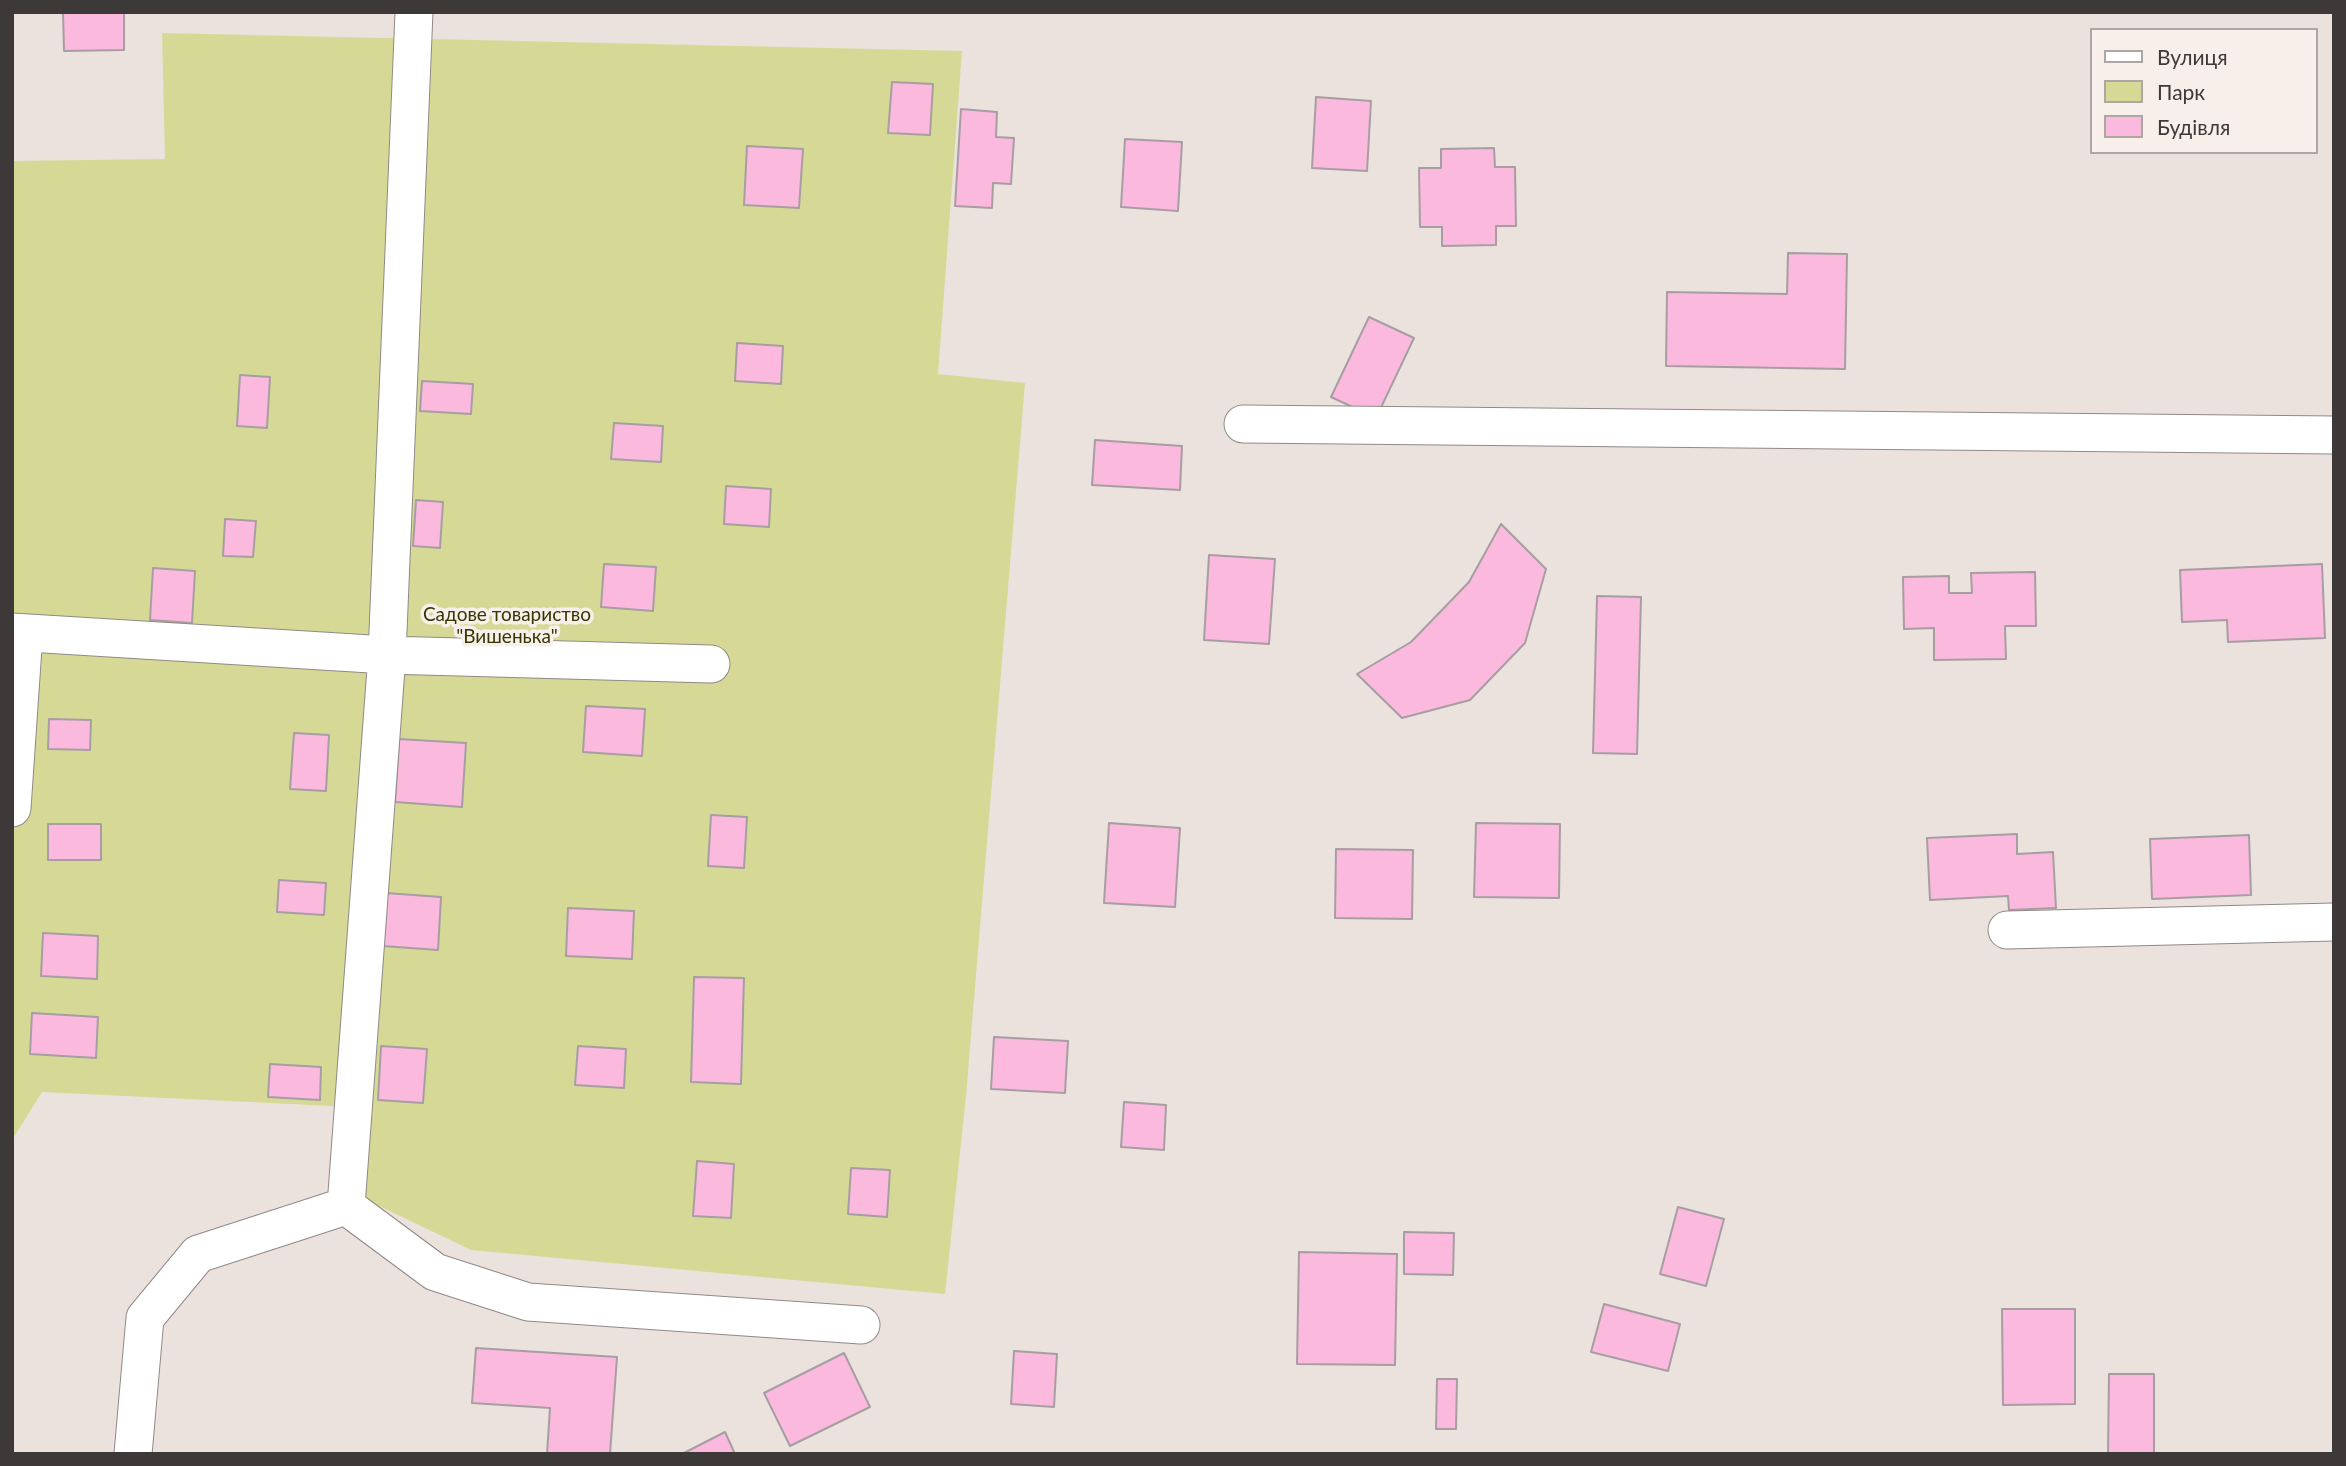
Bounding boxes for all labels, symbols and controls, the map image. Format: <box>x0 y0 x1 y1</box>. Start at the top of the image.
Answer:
legend <box>2090 28 2318 154</box>
text: Вулиця <box>2157 44 2228 69</box>
text: Парк <box>2157 79 2205 104</box>
text: Будівля <box>2157 114 2230 139</box>
park label: Садове товариство "Вишенька" <box>423 604 591 648</box>

